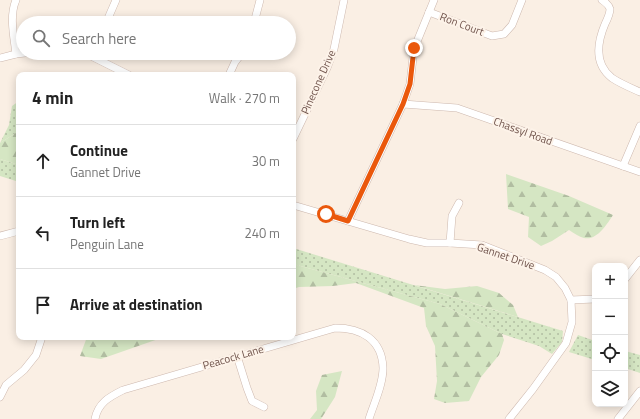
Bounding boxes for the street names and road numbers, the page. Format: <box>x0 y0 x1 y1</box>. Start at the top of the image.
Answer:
street label: Ron Court <box>438 8 486 40</box>
street label: Pinecone Drive <box>297 47 339 117</box>
street label: Chassyl Road <box>491 113 555 149</box>
street label: Gannet Drive <box>475 239 537 273</box>
street label: Peacock Lane <box>201 341 266 373</box>

